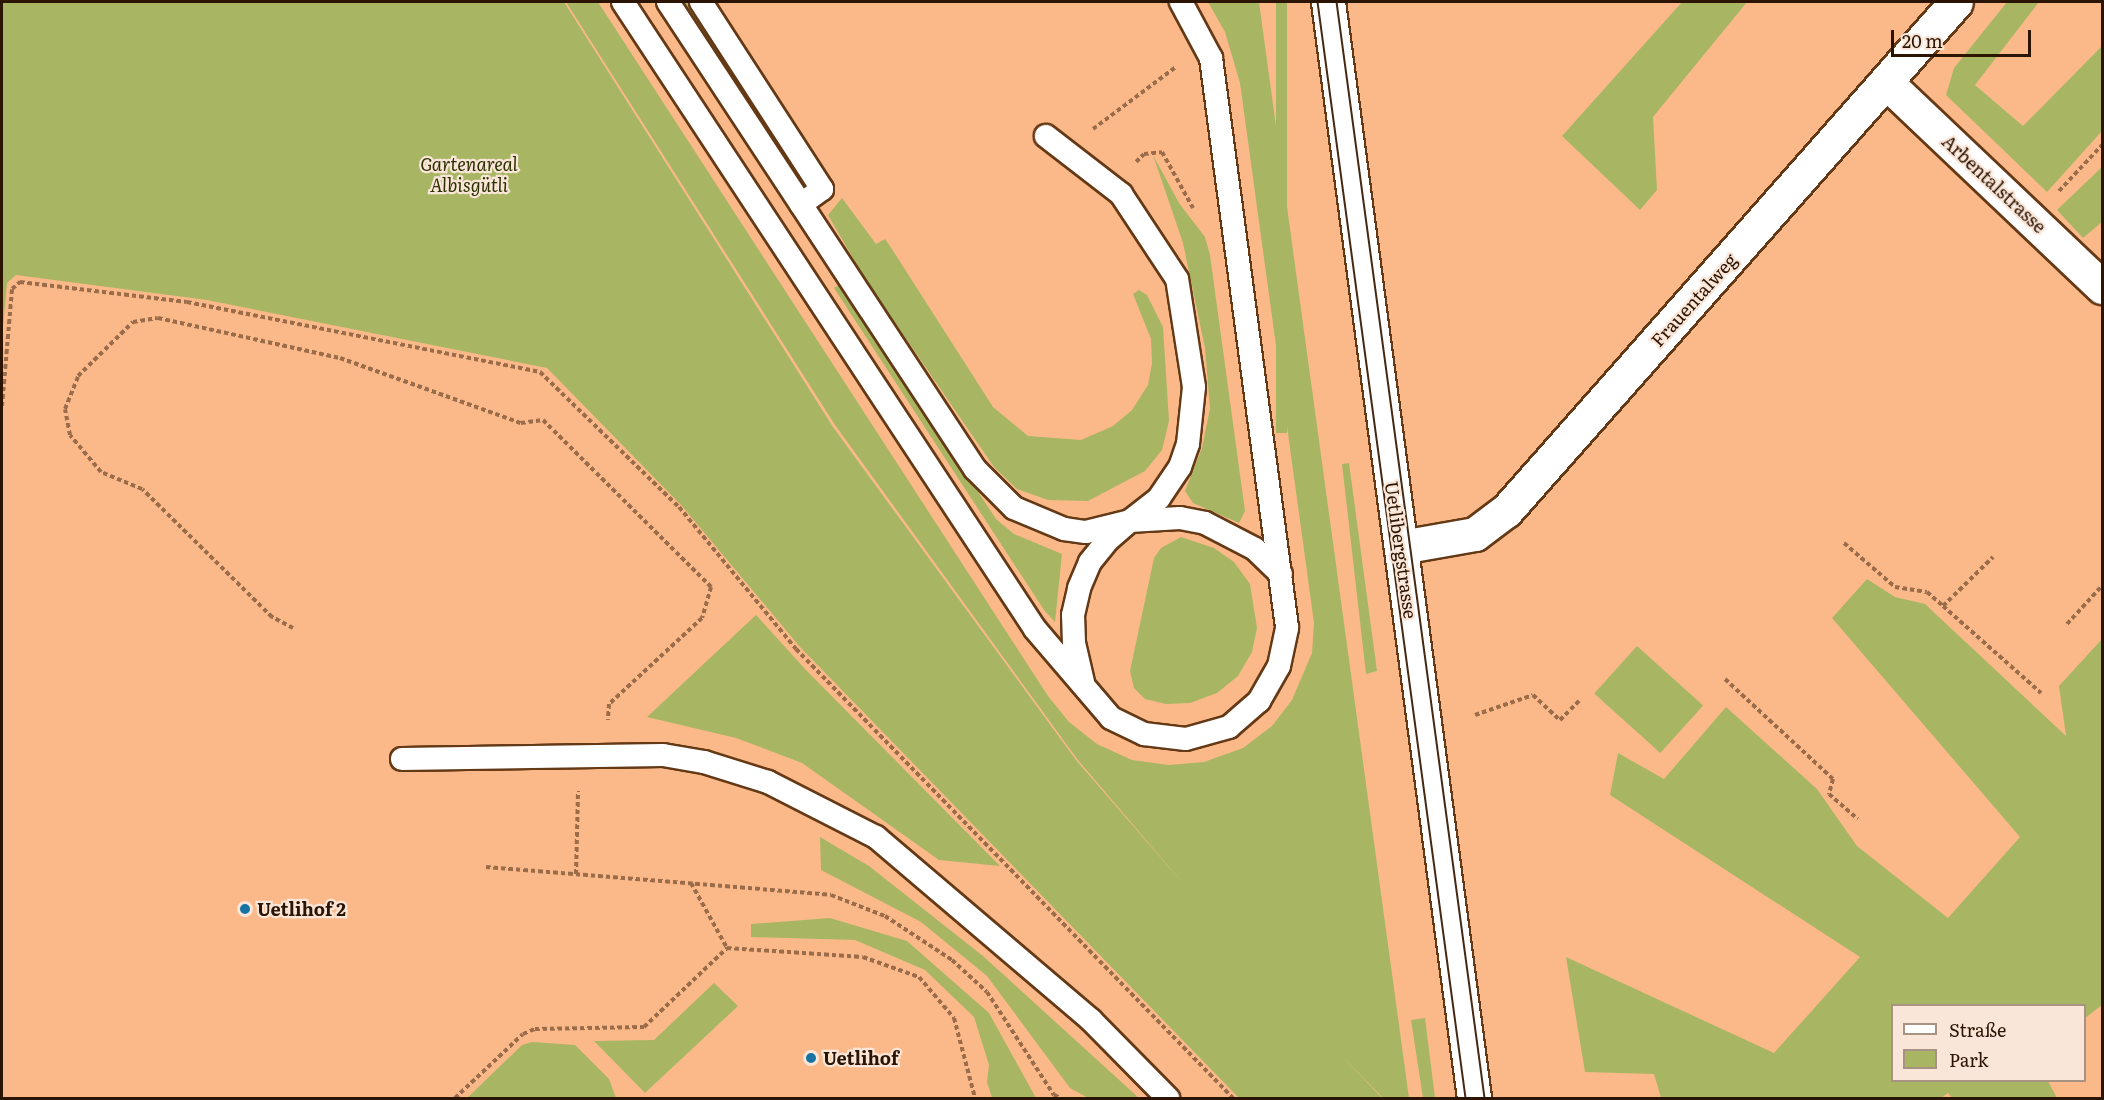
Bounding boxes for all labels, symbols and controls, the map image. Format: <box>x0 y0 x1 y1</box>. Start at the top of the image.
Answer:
scale bar <box>1894 18 2034 56</box>
text: 20 m <box>1902 27 1943 54</box>
street label: Arbentalstrasse <box>1938 130 2050 238</box>
park label: Gartenareal Albisgütli <box>420 154 518 196</box>
street label: Frauentalweg <box>1647 249 1741 351</box>
street label: Uetlibergstrasse <box>1381 480 1421 620</box>
place label: Uetlihof 2 <box>257 898 346 920</box>
marker: Uetlihof 2 <box>238 902 252 916</box>
legend <box>1891 1004 2086 1082</box>
text: Straße <box>1949 1016 2006 1043</box>
text: Park <box>1949 1046 1988 1073</box>
place label: Uetlihof <box>823 1047 899 1069</box>
marker: Uetlihof <box>804 1051 818 1065</box>

